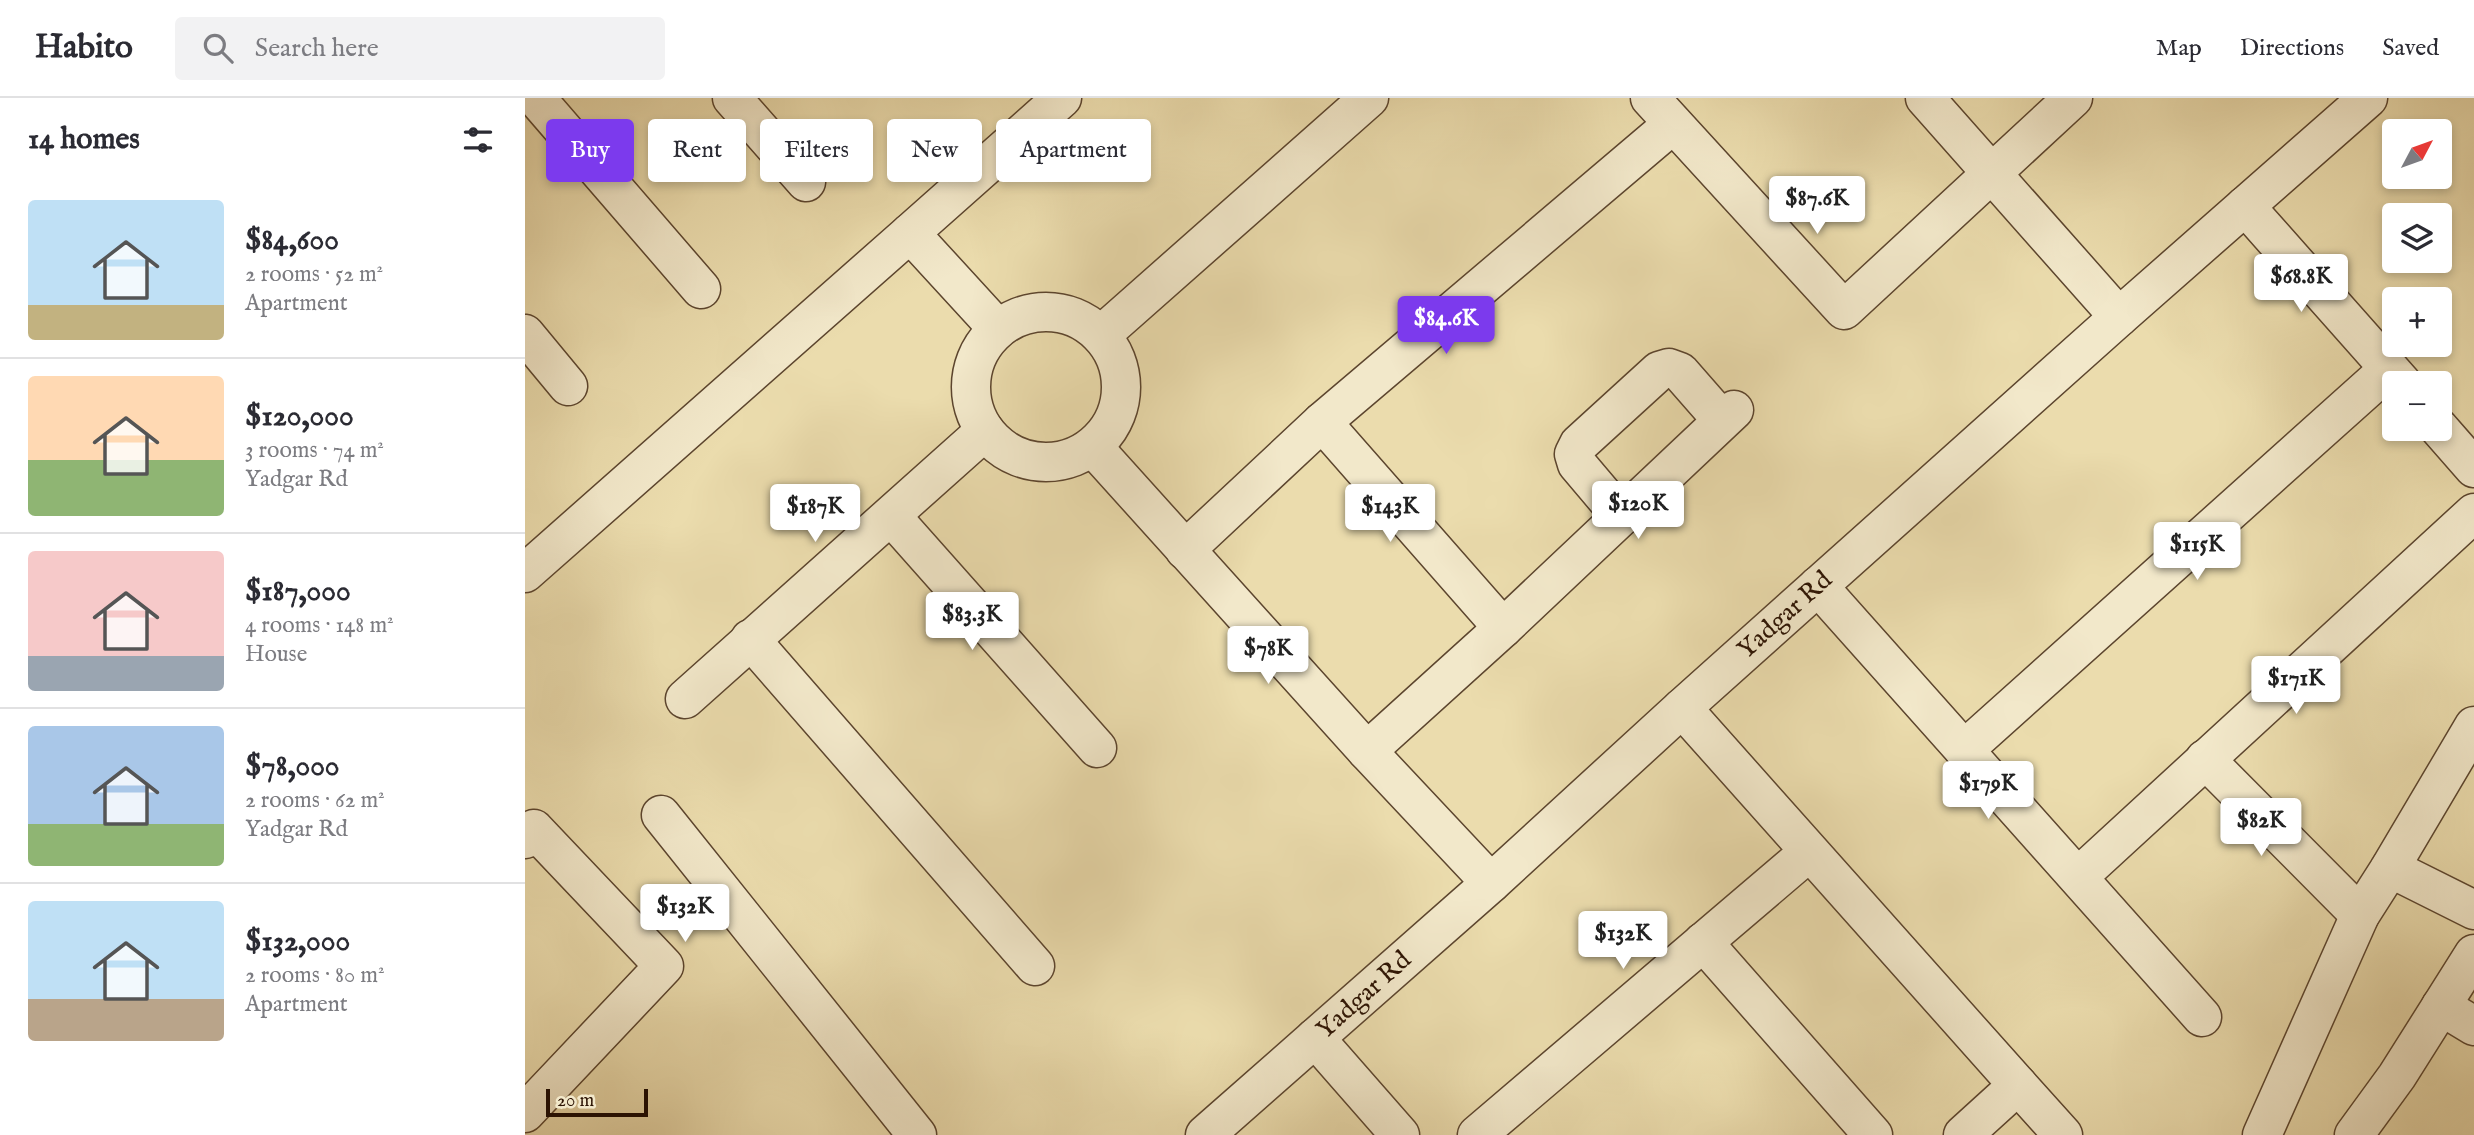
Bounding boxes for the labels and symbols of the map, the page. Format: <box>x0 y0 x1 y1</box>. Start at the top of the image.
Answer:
north arrow <box>2382 119 2452 189</box>
pin: $87.6K <box>1760 176 1874 236</box>
pin: $68.8K <box>2244 254 2358 314</box>
pin: $84.6K <box>1389 296 1503 356</box>
pin: $120K <box>1589 482 1687 541</box>
pin: $187K <box>766 484 864 544</box>
pin: $143K <box>1341 484 1439 544</box>
pin: $115K <box>2148 522 2246 582</box>
street label: Yadgar Rd <box>1731 564 1839 666</box>
pin: $83.3K <box>915 592 1029 652</box>
pin: $78K <box>1227 626 1309 686</box>
pin: $171K <box>2247 656 2345 716</box>
pin: $179K <box>1939 762 2037 821</box>
pin: $82K <box>2220 798 2302 858</box>
pin: $132K <box>636 884 734 944</box>
pin: $132K <box>1574 912 1672 971</box>
street label: Yadgar Rd <box>1310 944 1418 1046</box>
scale bar <box>546 1086 647 1118</box>

